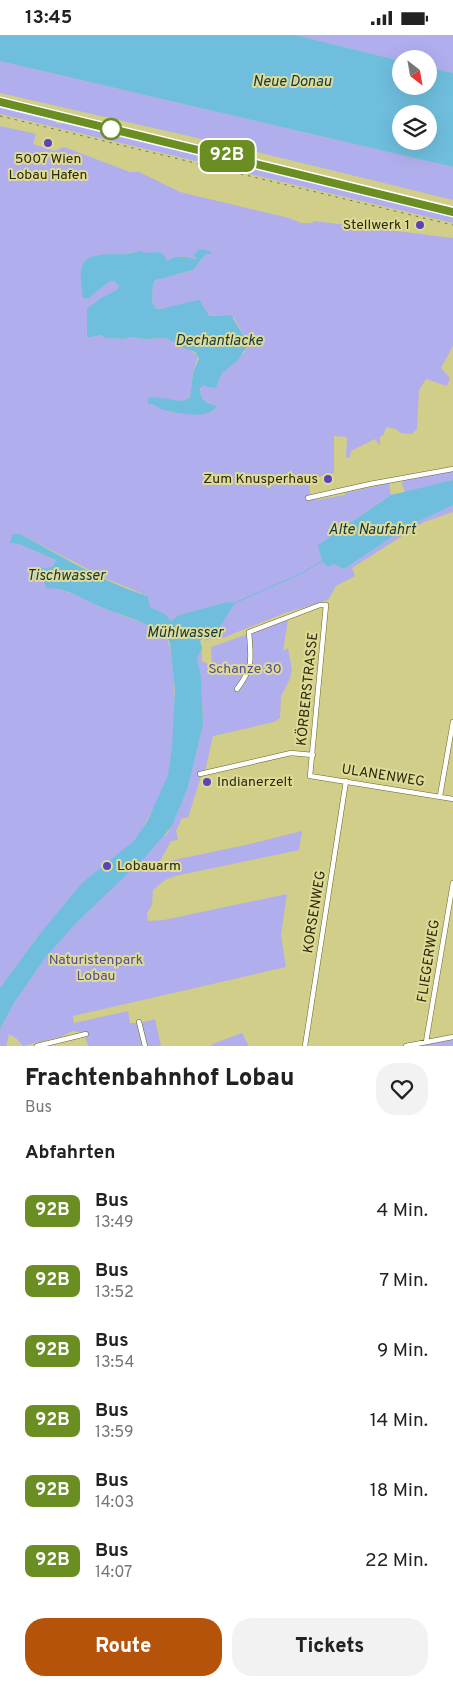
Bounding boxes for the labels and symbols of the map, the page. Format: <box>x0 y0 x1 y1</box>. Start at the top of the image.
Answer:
north arrow <box>392 50 438 95</box>
water label: Neue Donau <box>253 73 332 92</box>
unlabelled marker <box>100 118 122 140</box>
marker: 5007 Wien Lobau Hafen <box>42 137 54 149</box>
line badge: 92B <box>198 140 256 172</box>
place label: 5007 Wien Lobau Hafen <box>9 151 87 184</box>
place label: Stellwerk 1 <box>343 217 410 234</box>
marker: Stellwerk 1 <box>414 219 426 231</box>
water label: Dechantlacke <box>175 332 263 351</box>
place label: Zum Knusperhaus <box>203 471 318 488</box>
marker: Zum Knusperhaus <box>322 473 334 485</box>
water label: Alte Naufahrt <box>328 521 416 540</box>
water label: Tischwasser <box>27 567 107 586</box>
water label: Mühlwasser <box>147 624 225 643</box>
street label: KÖRBERSTRASSE <box>293 631 322 747</box>
park label: Schanze 30 <box>208 661 282 678</box>
street label: ULANENWEG <box>340 761 426 791</box>
place label: Indianerzelt <box>217 774 293 791</box>
marker: Indianerzelt <box>201 776 213 788</box>
place label: Lobauarm <box>117 858 181 875</box>
marker: Lobauarm <box>101 860 113 872</box>
street label: KORSENWEG <box>300 869 330 955</box>
street label: FLIEGERWEG <box>414 918 444 1004</box>
park label: Naturistenpark Lobau <box>49 952 143 985</box>

